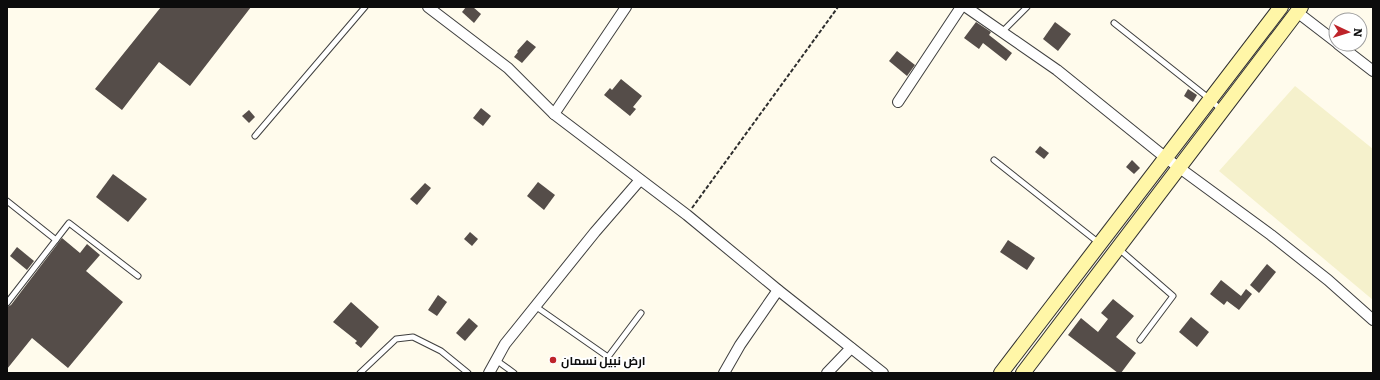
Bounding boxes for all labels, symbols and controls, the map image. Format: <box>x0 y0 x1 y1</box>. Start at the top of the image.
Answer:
north arrow <box>1328 12 1368 52</box>
text: N <box>1351 28 1367 38</box>
place label: ارض نبيل نسمان <box>561 351 646 369</box>
marker: ارض نبيل نسمان <box>548 355 558 365</box>

